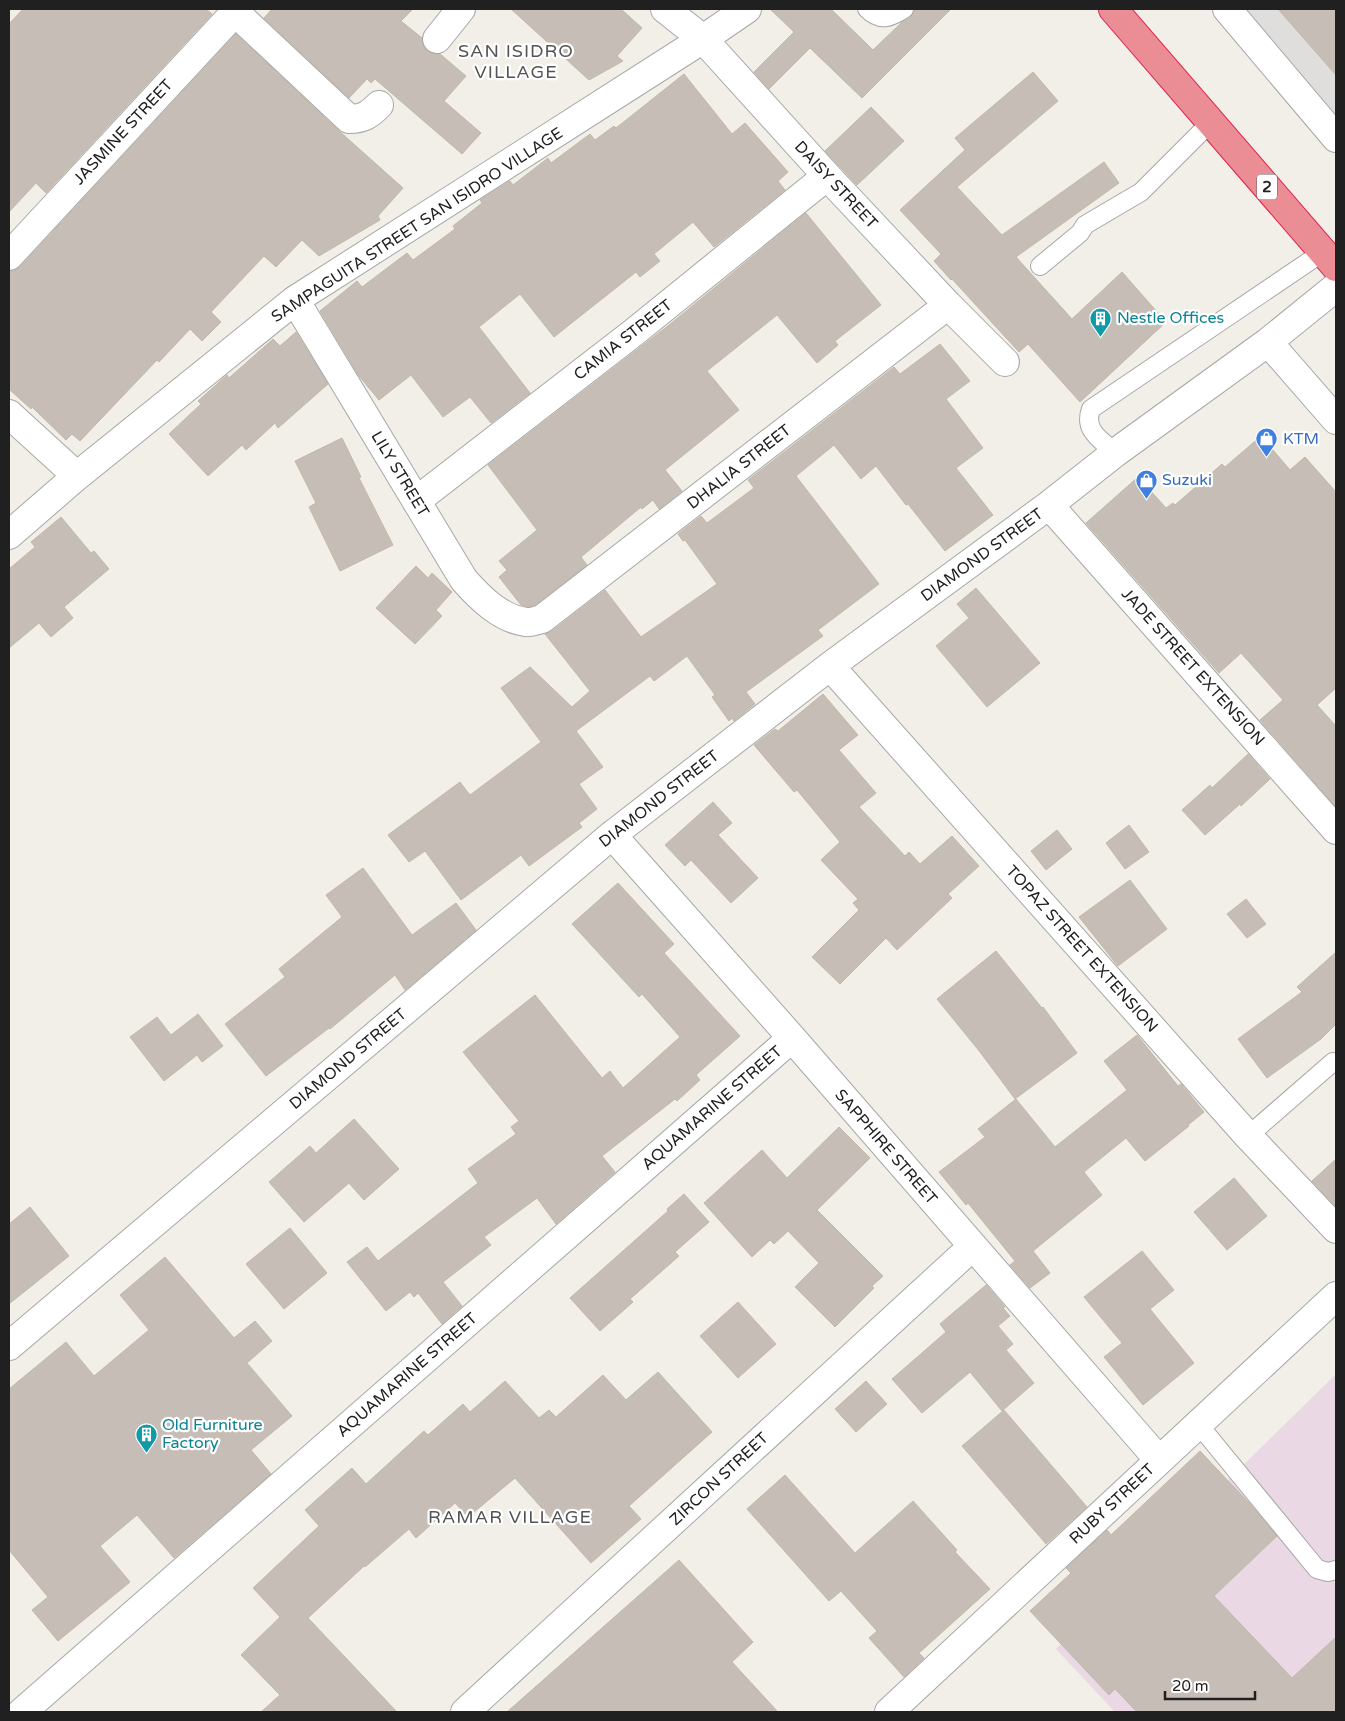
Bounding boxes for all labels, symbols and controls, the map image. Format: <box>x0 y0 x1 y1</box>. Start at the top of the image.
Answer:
district label: SAN ISIDRO VILLAGE <box>458 40 574 83</box>
street label: JASMINE STREET <box>69 75 177 189</box>
street label: SAMPAGUITA STREET SAN ISIDRO VILLAGE <box>267 123 567 327</box>
street label: DAISY STREET <box>790 137 882 233</box>
road number: 2 <box>1257 174 1277 200</box>
street label: CAMIA STREET <box>570 295 677 385</box>
building icon: Nestle Offices <box>1089 306 1113 337</box>
place label: Nestle Offices <box>1117 308 1224 328</box>
street label: DHALIA STREET <box>683 420 795 514</box>
street label: LILY STREET <box>367 427 434 521</box>
shop icon: KTM <box>1255 427 1279 458</box>
place label: KTM <box>1283 429 1319 449</box>
shop icon: Suzuki <box>1134 468 1158 499</box>
place label: Suzuki <box>1162 470 1212 490</box>
street label: DIAMOND STREET <box>917 504 1047 606</box>
street label: JADE STREET EXTENSION <box>1117 584 1269 750</box>
street label: DIAMOND STREET <box>595 746 723 852</box>
street label: TOPAZ STREET EXTENSION <box>1002 861 1162 1037</box>
street label: DIAMOND STREET <box>285 1004 411 1114</box>
street label: AQUAMARINE STREET <box>638 1041 787 1174</box>
street label: SAPPHIRE STREET <box>830 1085 942 1209</box>
street label: AQUAMARINE STREET <box>333 1308 482 1441</box>
place label: Old Furniture Factory <box>162 1415 263 1453</box>
building icon: Old Furniture Factory <box>134 1422 158 1453</box>
street label: ZIRCON STREET <box>666 1428 773 1530</box>
street label: RUBY STREET <box>1065 1459 1159 1549</box>
district label: RAMAR VILLAGE <box>428 1506 592 1528</box>
scale bar <box>1165 1668 1255 1700</box>
text: 20 m <box>1172 1677 1209 1695</box>

